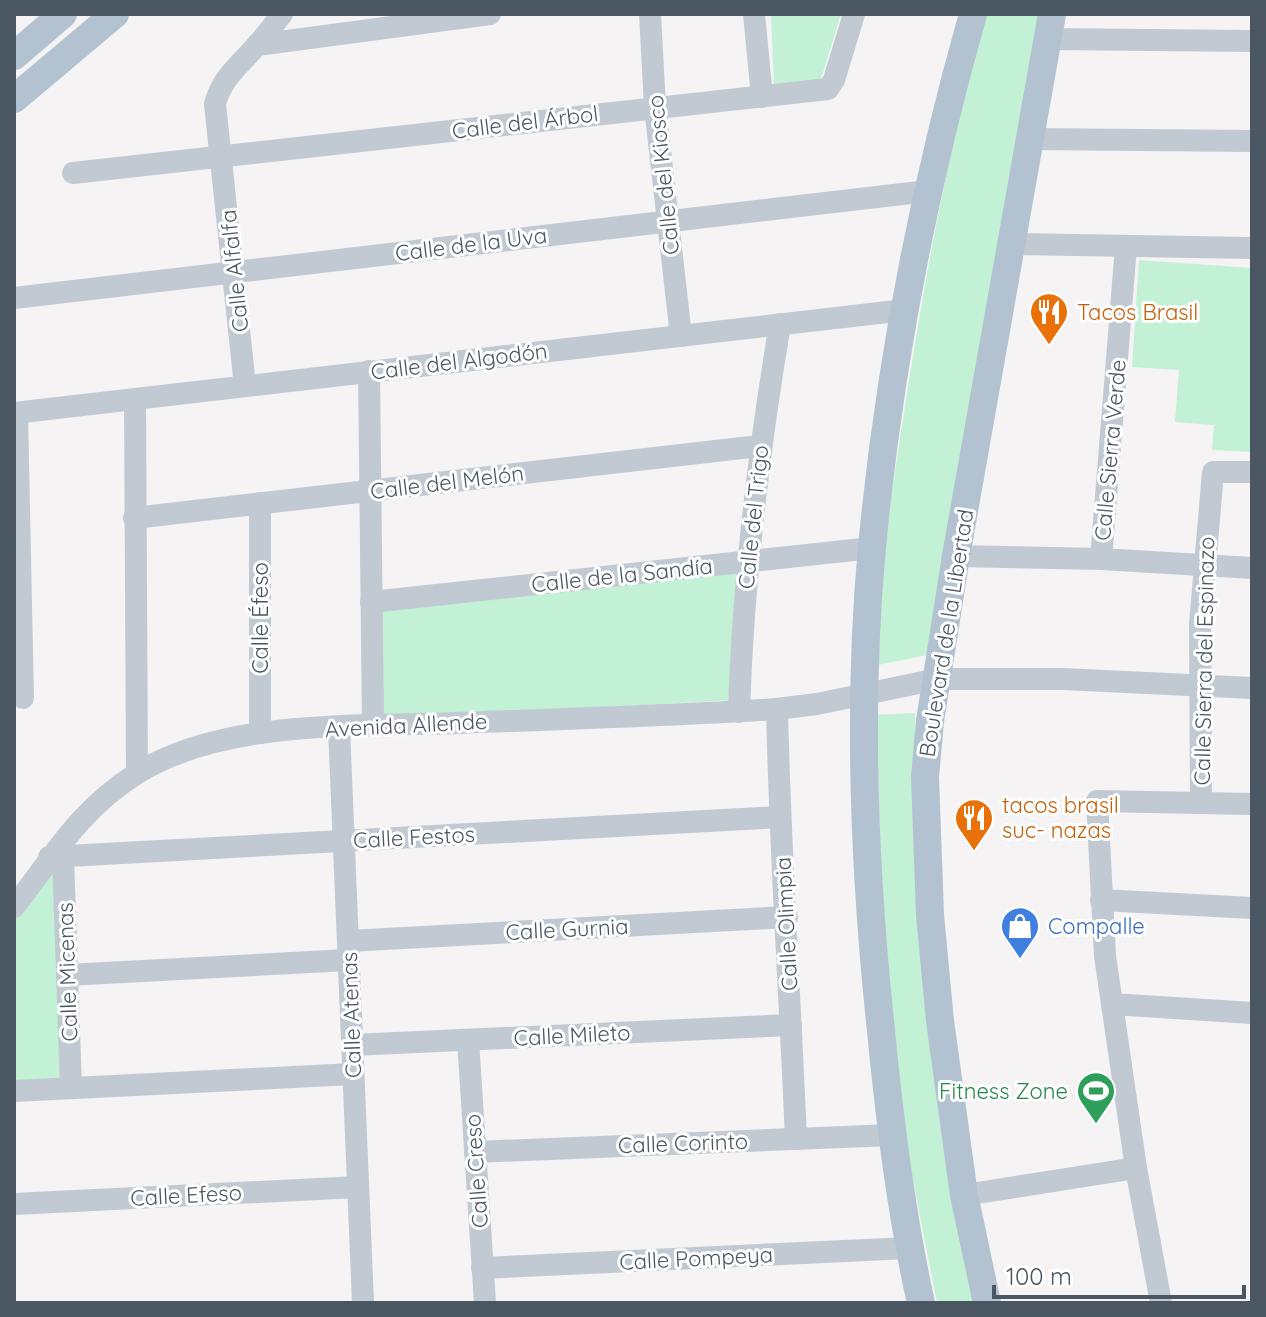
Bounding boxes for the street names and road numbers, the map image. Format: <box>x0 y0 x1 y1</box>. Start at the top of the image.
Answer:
street label: Calle del Kiosco <box>641 94 685 256</box>
street label: Calle del Árbol <box>450 99 600 145</box>
street label: Calle Alfalfa <box>214 208 254 334</box>
street label: Calle de la Uva <box>393 221 549 267</box>
street label: Calle del Algodón <box>369 336 549 386</box>
street label: Calle Sierra Verde <box>1088 358 1132 542</box>
street label: Calle del Trigo <box>732 444 774 590</box>
street label: Calle del Melón <box>369 459 525 505</box>
street label: Boulevard de la Libertad <box>913 507 979 759</box>
street label: Calle Sierra del Espinazo <box>1188 536 1220 786</box>
street label: Calle de la Sandía <box>530 552 714 598</box>
street label: Calle Éfeso <box>246 562 274 674</box>
street label: Avenida Allende <box>324 707 488 743</box>
street label: Calle Festos <box>352 820 476 854</box>
street label: Calle Olimpia <box>769 856 803 992</box>
street label: Calle Micenas <box>51 902 83 1042</box>
street label: Calle Gurnia <box>505 912 629 946</box>
street label: Calle Atenas <box>335 951 367 1079</box>
street label: Calle Mileto <box>513 1018 631 1052</box>
street label: Calle Creso <box>458 1113 494 1229</box>
street label: Calle Corinto <box>617 1127 749 1159</box>
street label: Calle Efeso <box>130 1178 242 1212</box>
street label: Calle Pompeya <box>618 1240 774 1276</box>

